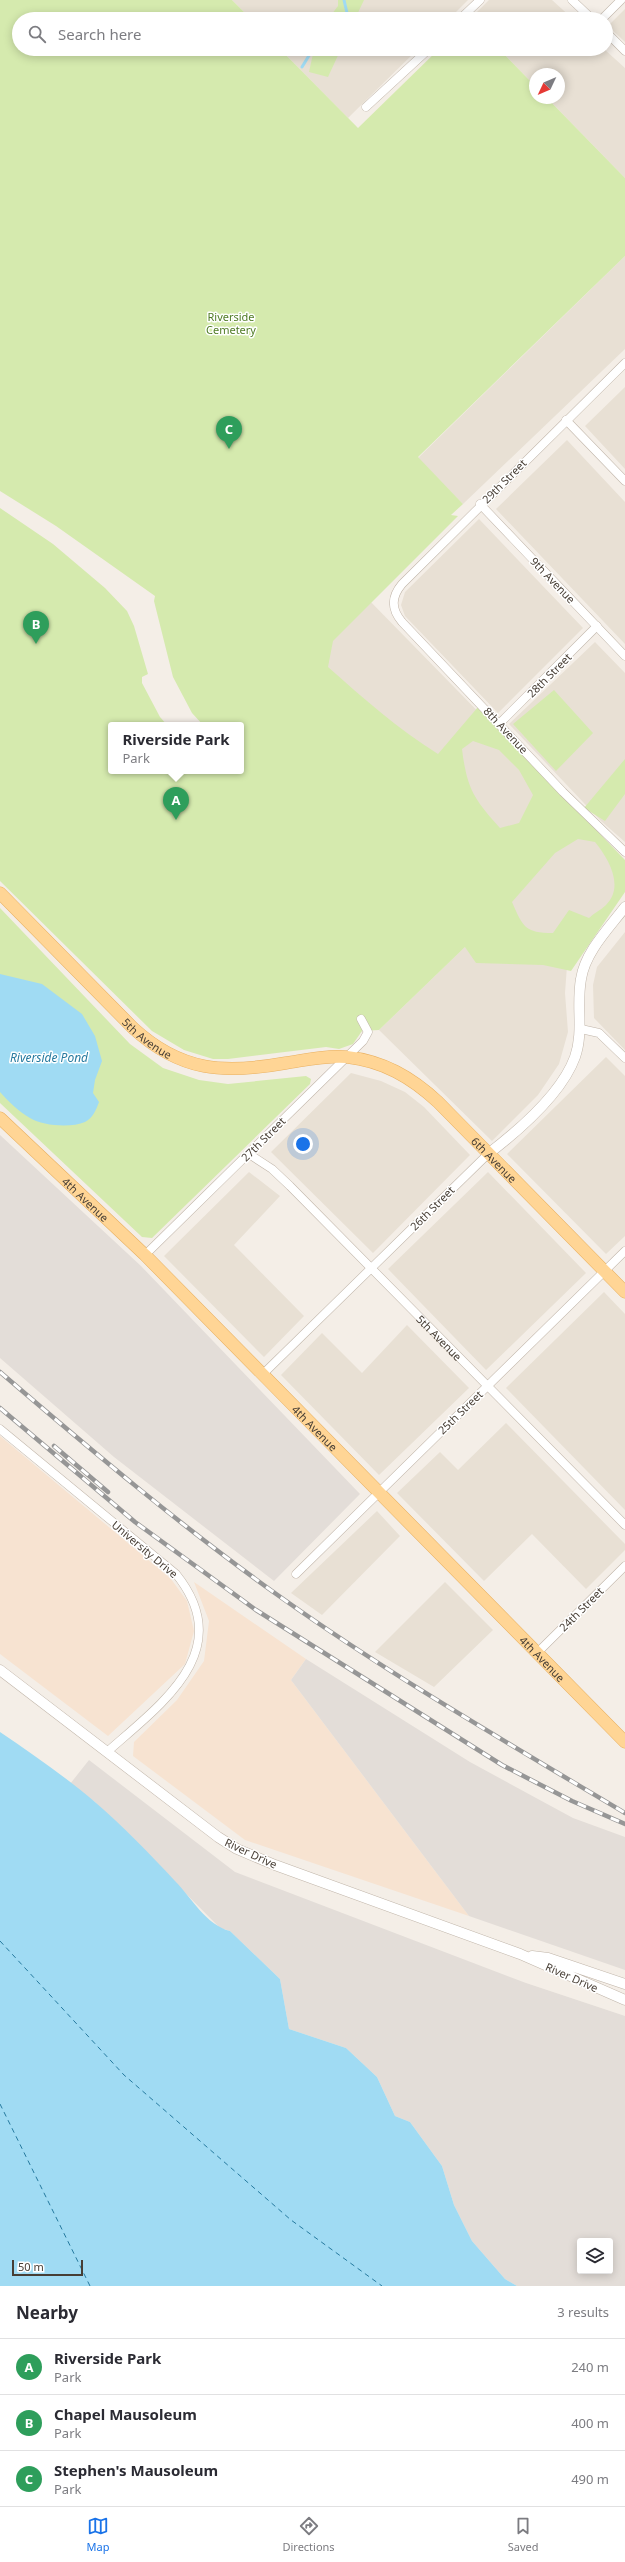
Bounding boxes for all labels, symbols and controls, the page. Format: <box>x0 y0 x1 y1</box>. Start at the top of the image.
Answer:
search box <box>12 12 613 56</box>
icon: search <box>26 23 48 45</box>
text: Search here <box>58 24 141 44</box>
north arrow <box>529 68 565 104</box>
park label: Riverside Cemetery <box>206 309 256 337</box>
pin: C <box>216 416 242 449</box>
street label: 29th Street <box>479 456 529 506</box>
street label: 9th Avenue <box>527 554 579 606</box>
pin: B <box>23 611 49 644</box>
street label: 28th Street <box>524 650 574 700</box>
street label: 8th Avenue <box>481 703 531 757</box>
popup <box>108 722 244 774</box>
text: Riverside Park <box>122 729 230 749</box>
text: Park <box>122 749 150 767</box>
pin: A <box>163 787 189 820</box>
street label: 5th Avenue <box>119 1014 175 1062</box>
water label: Riverside Pond <box>10 1049 89 1066</box>
street label: 27th Street <box>238 1114 288 1164</box>
street label: 6th Avenue <box>469 1133 520 1186</box>
your location <box>293 1134 313 1154</box>
street label: 4th Avenue <box>59 1173 112 1225</box>
street label: 26th Street <box>407 1183 457 1233</box>
street label: 5th Avenue <box>414 1311 466 1363</box>
street label: 25th Street <box>434 1387 486 1437</box>
street label: 4th Avenue <box>289 1402 341 1454</box>
street label: University Drive <box>109 1517 181 1581</box>
street label: 24th Street <box>556 1584 606 1634</box>
street label: 4th Avenue <box>517 1632 569 1685</box>
street label: River Drive <box>222 1834 280 1872</box>
street label: River Drive <box>543 1959 601 1995</box>
map controls <box>577 2238 613 2274</box>
button: layers <box>577 2238 613 2274</box>
scale bar <box>12 2258 83 2277</box>
text: 50 m <box>18 2259 44 2274</box>
text: Nearby <box>16 2301 78 2324</box>
text: 3 results <box>557 2303 609 2321</box>
text: Riverside Park <box>54 2348 161 2368</box>
text: A <box>25 2358 34 2376</box>
text: 240 m <box>571 2358 609 2376</box>
text: Park <box>54 2368 81 2386</box>
text: Chapel Mausoleum <box>54 2404 197 2424</box>
text: B <box>25 2414 33 2432</box>
text: 400 m <box>571 2414 609 2432</box>
text: Park <box>54 2424 81 2442</box>
text: Stephen's Mausoleum <box>54 2460 218 2480</box>
text: C <box>25 2470 33 2488</box>
text: 490 m <box>571 2470 609 2488</box>
text: Park <box>54 2480 81 2498</box>
tab: Map <box>87 2515 109 2554</box>
tab: Directions <box>282 2515 335 2554</box>
tab: Saved <box>508 2515 538 2554</box>

